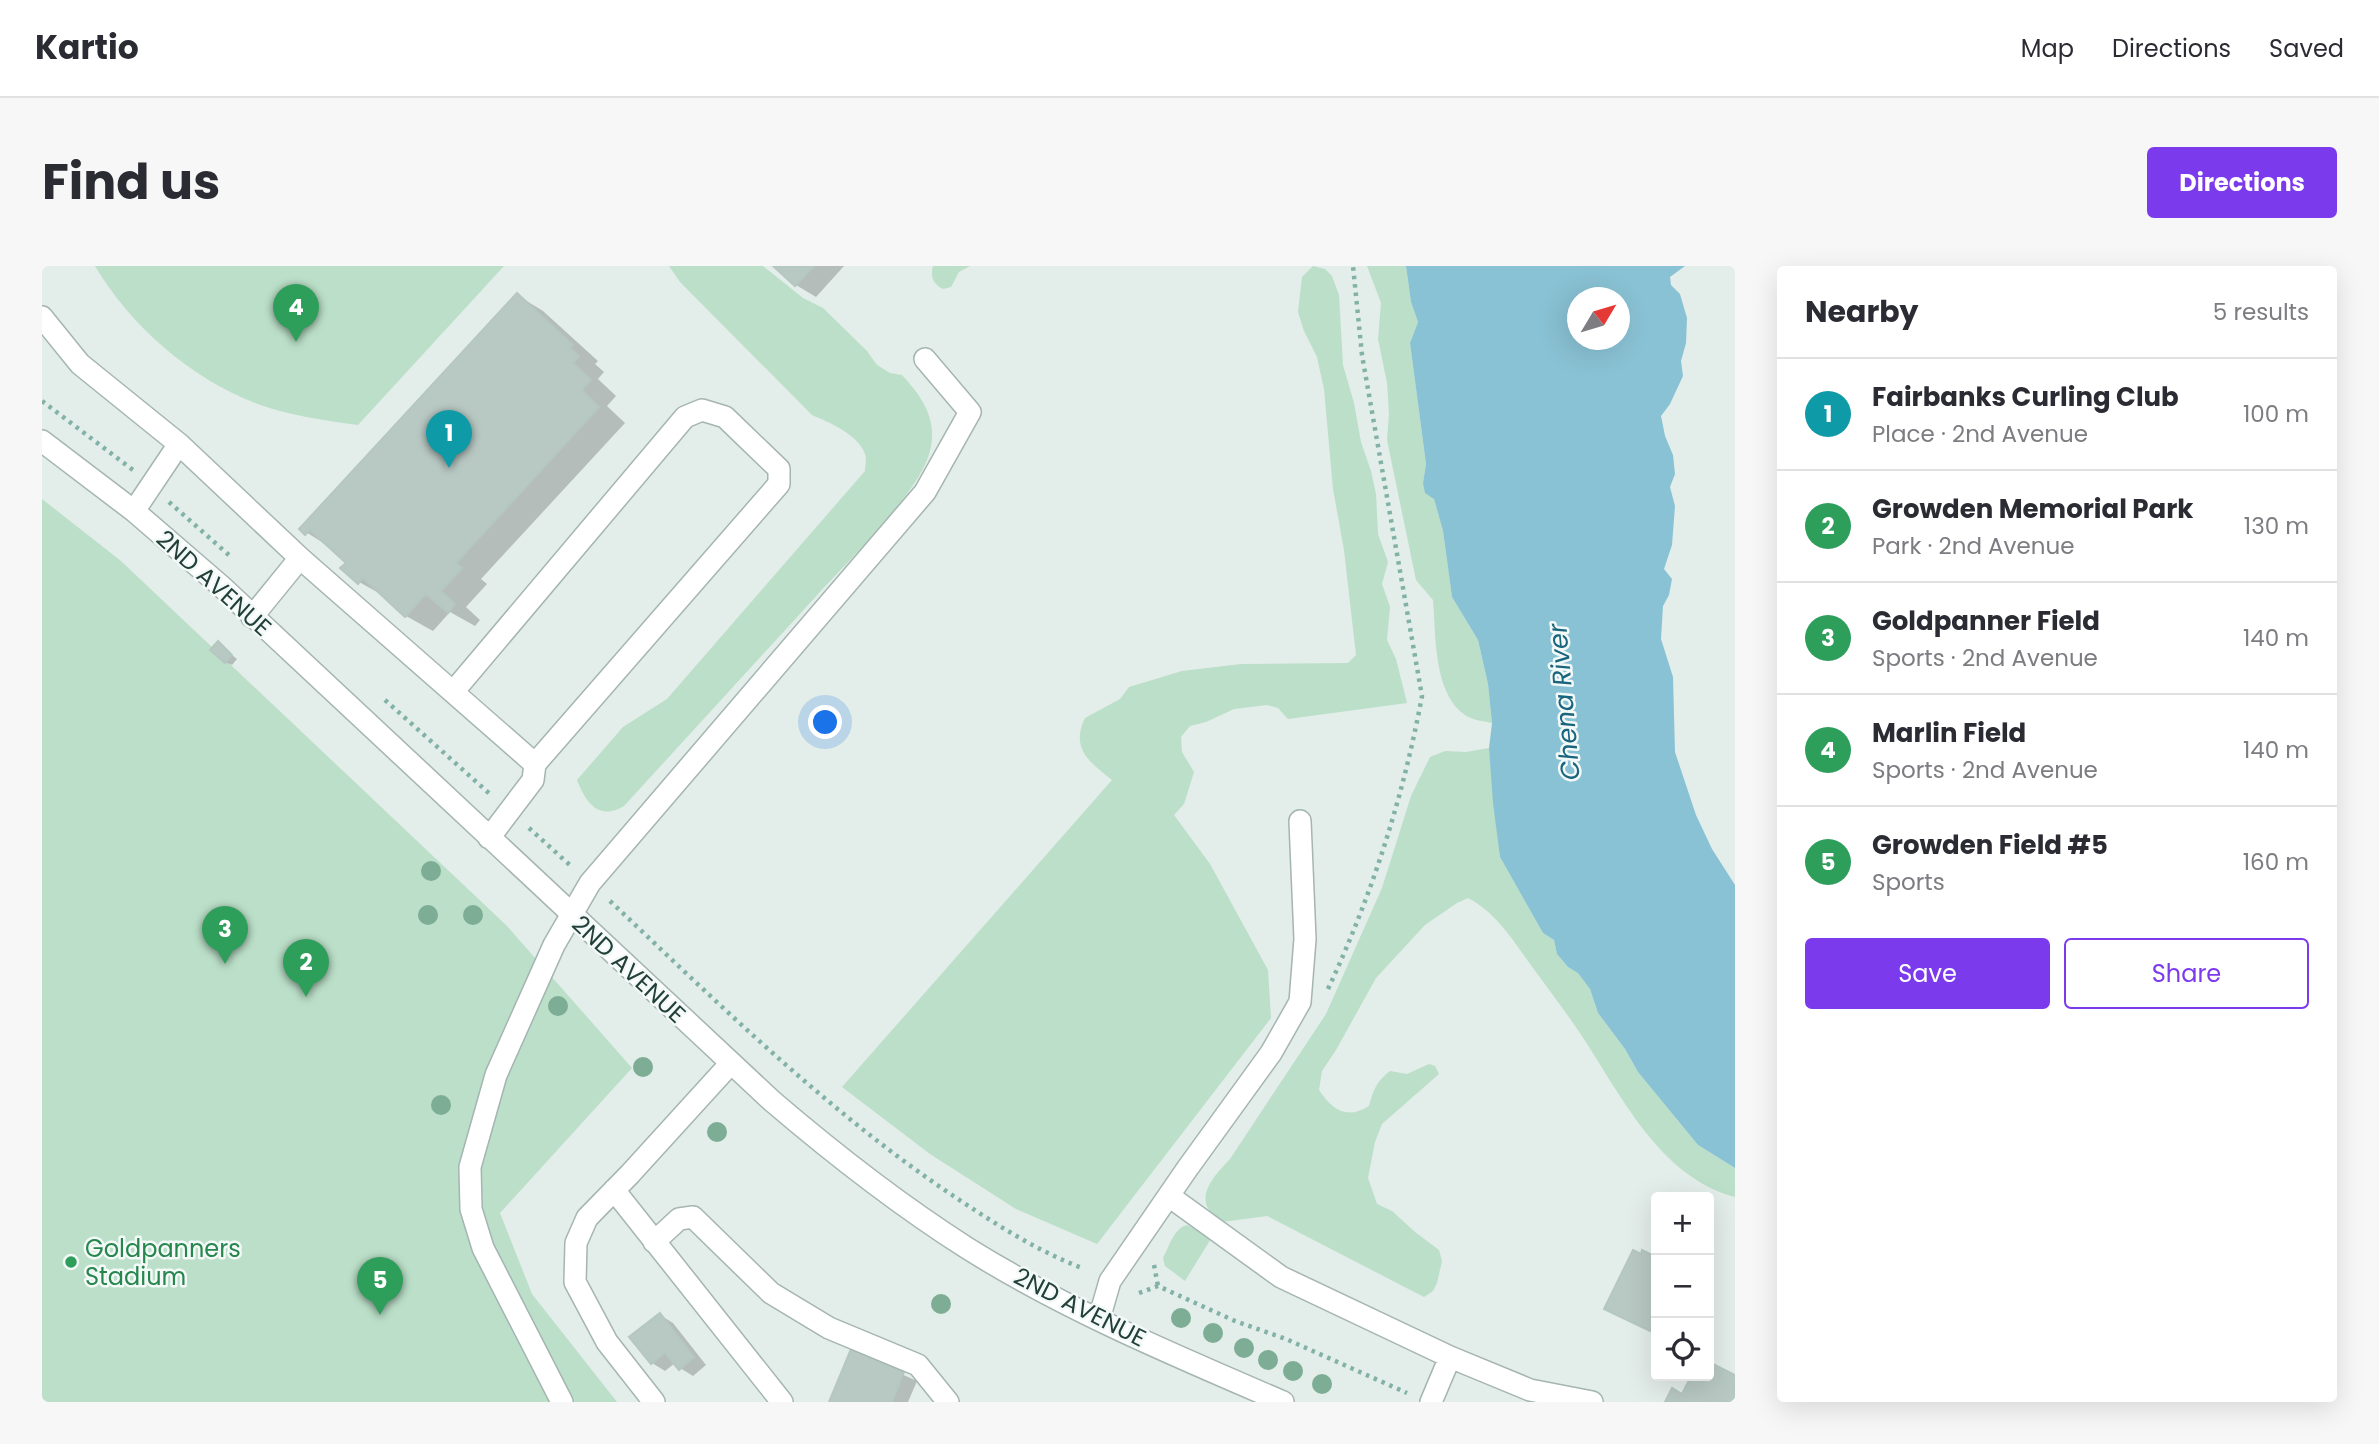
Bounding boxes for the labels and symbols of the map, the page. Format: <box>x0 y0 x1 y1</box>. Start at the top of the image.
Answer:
pin: 4 <box>273 284 319 342</box>
north arrow <box>1567 287 1630 350</box>
pin: 1 <box>426 410 472 468</box>
street label: 2ND AVENUE <box>149 523 279 643</box>
water label: Chena River <box>1539 621 1589 782</box>
your location <box>808 705 842 739</box>
pin: 3 <box>202 906 248 964</box>
street label: 2ND AVENUE <box>565 908 693 1030</box>
pin: 2 <box>283 939 329 997</box>
place label: Goldpanners Stadium <box>85 1232 241 1293</box>
marker: Goldpanners Stadium <box>63 1254 79 1270</box>
pin: 5 <box>357 1257 403 1315</box>
street label: 2ND AVENUE <box>1008 1260 1152 1354</box>

